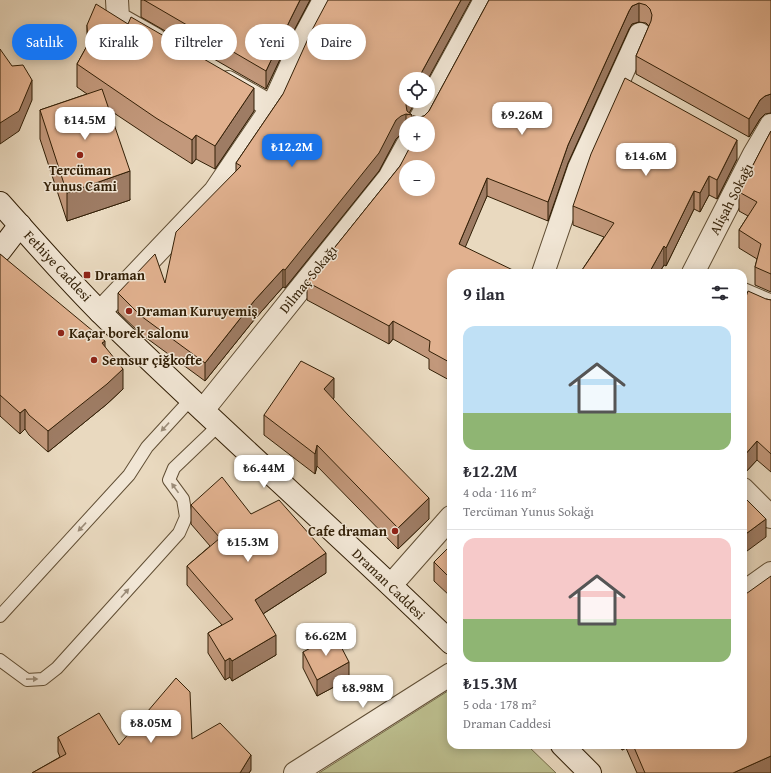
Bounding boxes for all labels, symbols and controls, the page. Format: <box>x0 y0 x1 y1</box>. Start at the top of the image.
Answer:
chip: Satılık <box>12 24 77 60</box>
chip: Kiralık <box>85 24 153 60</box>
chip: Filtreler <box>161 24 237 60</box>
chip: Yeni <box>245 24 299 60</box>
chip: Daire <box>307 24 366 60</box>
map controls <box>399 72 435 196</box>
button: locate <box>399 72 435 108</box>
pin: ₺9.26M <box>489 102 555 136</box>
text: ₺9.26M <box>501 105 543 124</box>
pin: ₺14.5M <box>52 107 118 141</box>
text: ₺14.5M <box>64 110 106 129</box>
button: + <box>399 116 435 152</box>
pin: ₺12.2M <box>259 134 325 168</box>
text: ₺12.2M <box>271 137 313 156</box>
pin: ₺14.6M <box>613 143 679 177</box>
text: ₺14.6M <box>625 146 667 165</box>
marker: Tercüman Yunus Cami <box>75 150 85 160</box>
place label: Tercüman Yunus Cami <box>43 160 117 196</box>
button: − <box>399 160 435 196</box>
street label: Alişah Sokağı <box>704 160 758 238</box>
street label: Fethiye Caddesi <box>20 226 96 306</box>
street label: Dilmaç Sokağı <box>274 241 342 317</box>
place label: Draman <box>95 265 146 285</box>
marker: Draman <box>82 270 92 280</box>
text: 9 ilan <box>463 281 505 306</box>
icon: filters <box>709 282 731 304</box>
place label: Draman Kuruyemiş <box>137 301 258 321</box>
marker: Draman Kuruyemiş <box>124 306 134 316</box>
place label: Kaçar borek salonu <box>69 323 189 343</box>
marker: Kaçar borek salonu <box>56 328 66 338</box>
place label: Semsur çiğkofte <box>102 350 202 370</box>
icon: home <box>561 352 633 424</box>
marker: Semsur çiğkofte <box>89 355 99 365</box>
one-way arrow <box>161 423 170 432</box>
pin: ₺6.44M <box>231 455 297 489</box>
text: ₺6.44M <box>243 458 285 477</box>
text: ₺12.2M <box>463 458 518 483</box>
one-way arrow <box>171 483 179 493</box>
text: 4 oda · 116 m² <box>463 483 536 502</box>
text: Tercüman Yunus Sokağı <box>463 502 594 521</box>
place label: Cafe draman <box>308 521 388 541</box>
one-way arrow <box>77 522 86 532</box>
marker: Cafe draman <box>390 526 400 536</box>
pin: ₺15.3M <box>215 529 281 563</box>
text: ₺15.3M <box>227 532 269 551</box>
street label: Draman Caddesi <box>348 544 430 624</box>
icon: home <box>561 564 633 636</box>
one-way arrow <box>120 588 130 598</box>
pin: ₺6.62M <box>293 623 359 657</box>
text: ₺6.62M <box>305 626 347 645</box>
text: ₺15.3M <box>463 670 518 695</box>
pin: ₺8.98M <box>330 675 396 709</box>
one-way arrow <box>26 676 39 682</box>
text: ₺8.98M <box>342 678 384 697</box>
text: 5 oda · 178 m² <box>463 695 536 714</box>
pin: ₺8.05M <box>118 710 184 744</box>
text: ₺8.05M <box>130 713 172 732</box>
text: Draman Caddesi <box>463 714 551 733</box>

